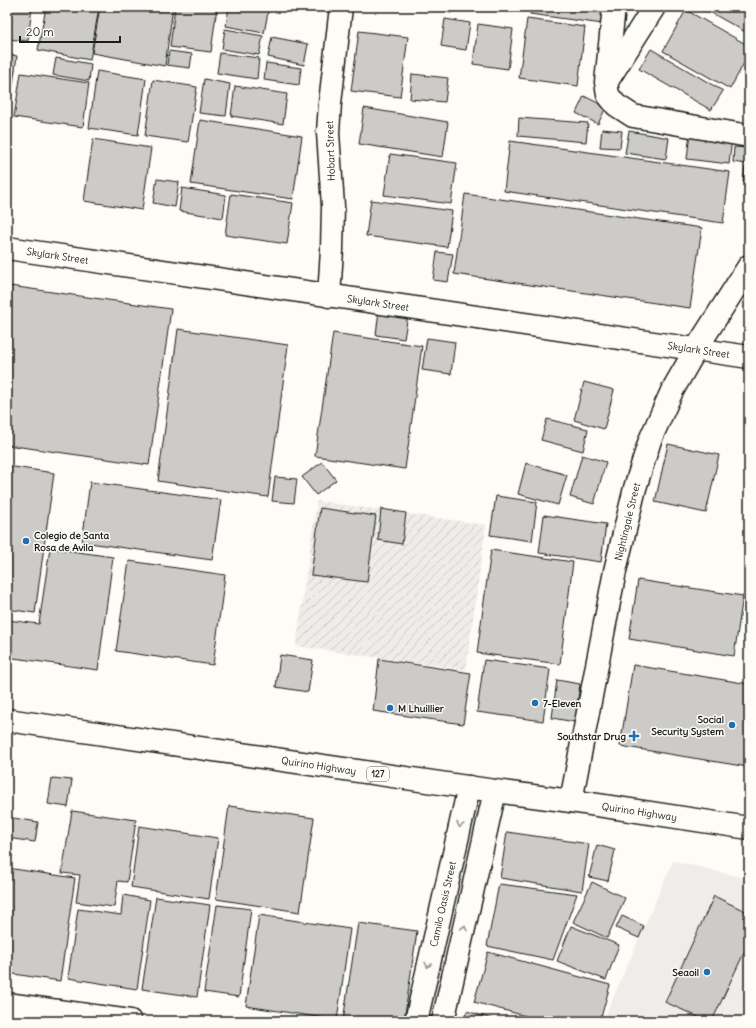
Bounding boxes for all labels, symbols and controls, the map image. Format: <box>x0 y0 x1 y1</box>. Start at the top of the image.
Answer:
scale bar <box>20 18 120 44</box>
text: 20 m <box>26 24 54 39</box>
street label: Hobart Street <box>323 120 338 181</box>
street label: Skylark Street <box>25 245 90 267</box>
street label: Skylark Street <box>346 292 410 314</box>
street label: Skylark Street <box>667 339 731 361</box>
street label: Nightingale Street <box>612 480 643 562</box>
place label: Colegio de Santa Rosa de Avila <box>34 529 109 554</box>
marker: Colegio de Santa Rosa de Avila <box>21 536 31 546</box>
place label: 7-Eleven <box>543 697 582 710</box>
marker: 7-Eleven <box>530 698 540 708</box>
place label: M Lhuillier <box>398 702 445 715</box>
marker: M Lhuillier <box>385 703 395 713</box>
place label: Social Security System <box>651 713 724 738</box>
marker: Social Security System <box>727 720 737 730</box>
place label: Southstar Drug <box>557 730 626 743</box>
marker: Southstar Drug <box>629 731 639 741</box>
street label: Quirino Highway <box>280 754 357 778</box>
road number: 127 <box>367 767 389 781</box>
street label: Quirino Highway <box>601 800 678 824</box>
one-way arrow <box>457 822 465 828</box>
street label: Camilo Oasis Street <box>427 859 459 948</box>
one-way arrow <box>459 925 467 932</box>
one-way arrow <box>425 962 433 968</box>
place label: Seaoil <box>672 966 699 979</box>
marker: Seaoil <box>702 967 712 977</box>

